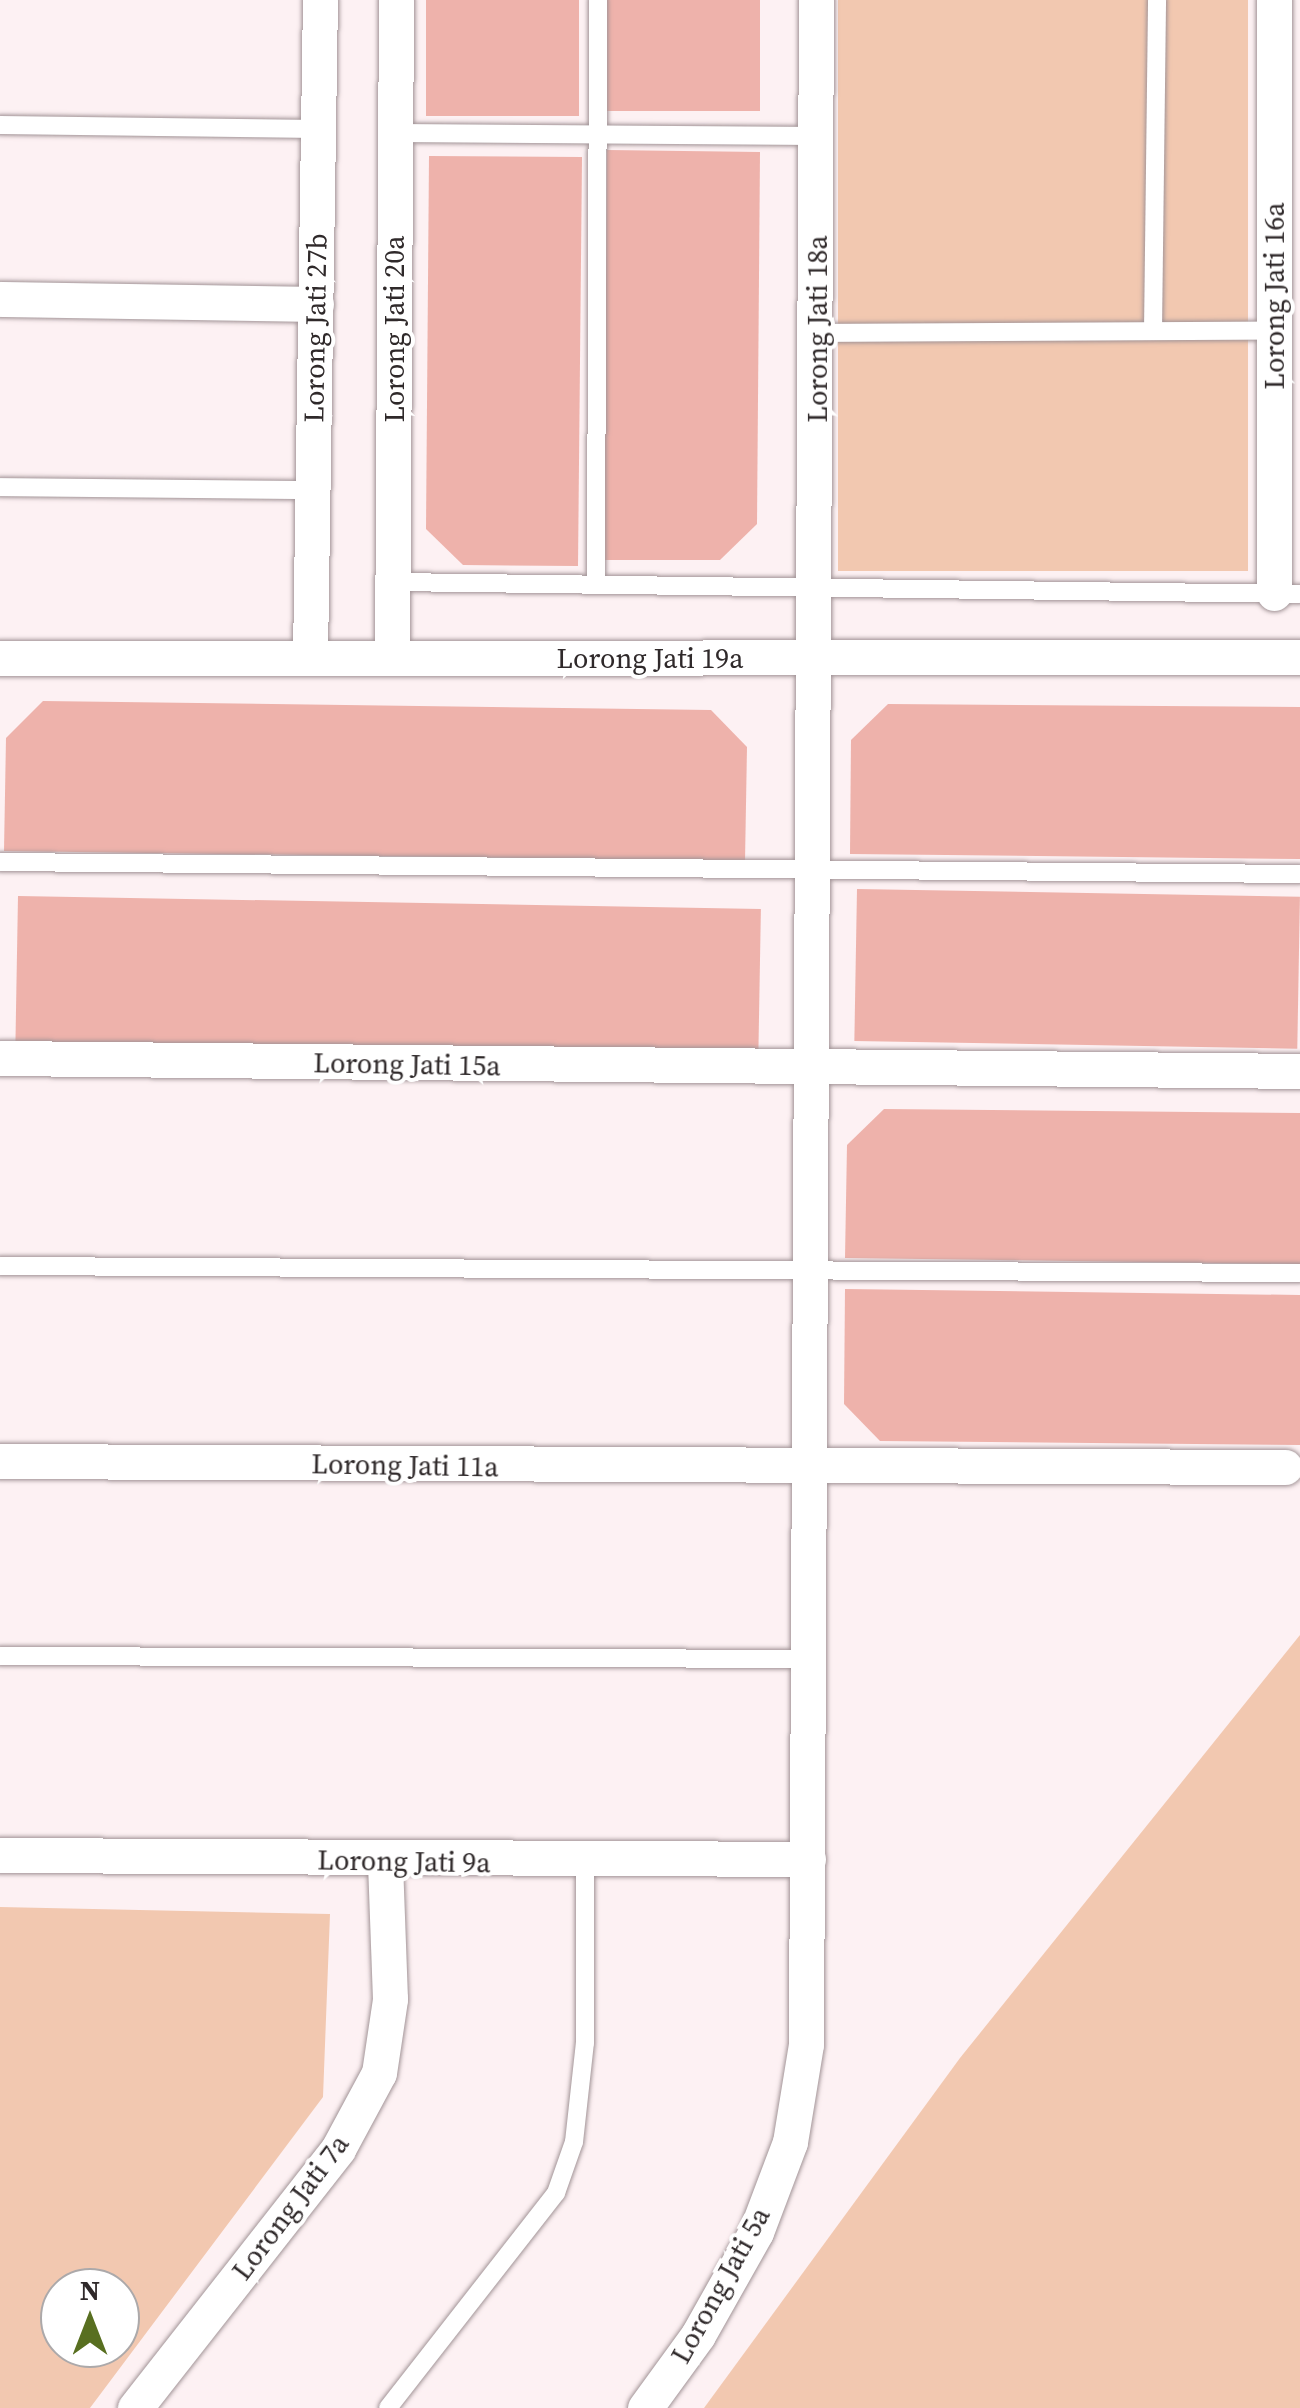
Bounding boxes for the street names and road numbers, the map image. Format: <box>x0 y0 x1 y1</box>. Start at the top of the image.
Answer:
street label: Lorong Jati 16a <box>1257 202 1291 390</box>
street label: Lorong Jati 27b <box>297 233 333 423</box>
street label: Lorong Jati 20a <box>377 235 411 423</box>
street label: Lorong Jati 18a <box>800 235 834 423</box>
street label: Lorong Jati 19a <box>556 641 744 675</box>
street label: Lorong Jati 15a <box>313 1046 501 1082</box>
street label: Lorong Jati 11a <box>311 1447 499 1483</box>
street label: Lorong Jati 9a <box>317 1843 491 1879</box>
street label: Lorong Jati 7a <box>224 2128 356 2286</box>
street label: Lorong Jati 5a <box>663 2201 777 2369</box>

